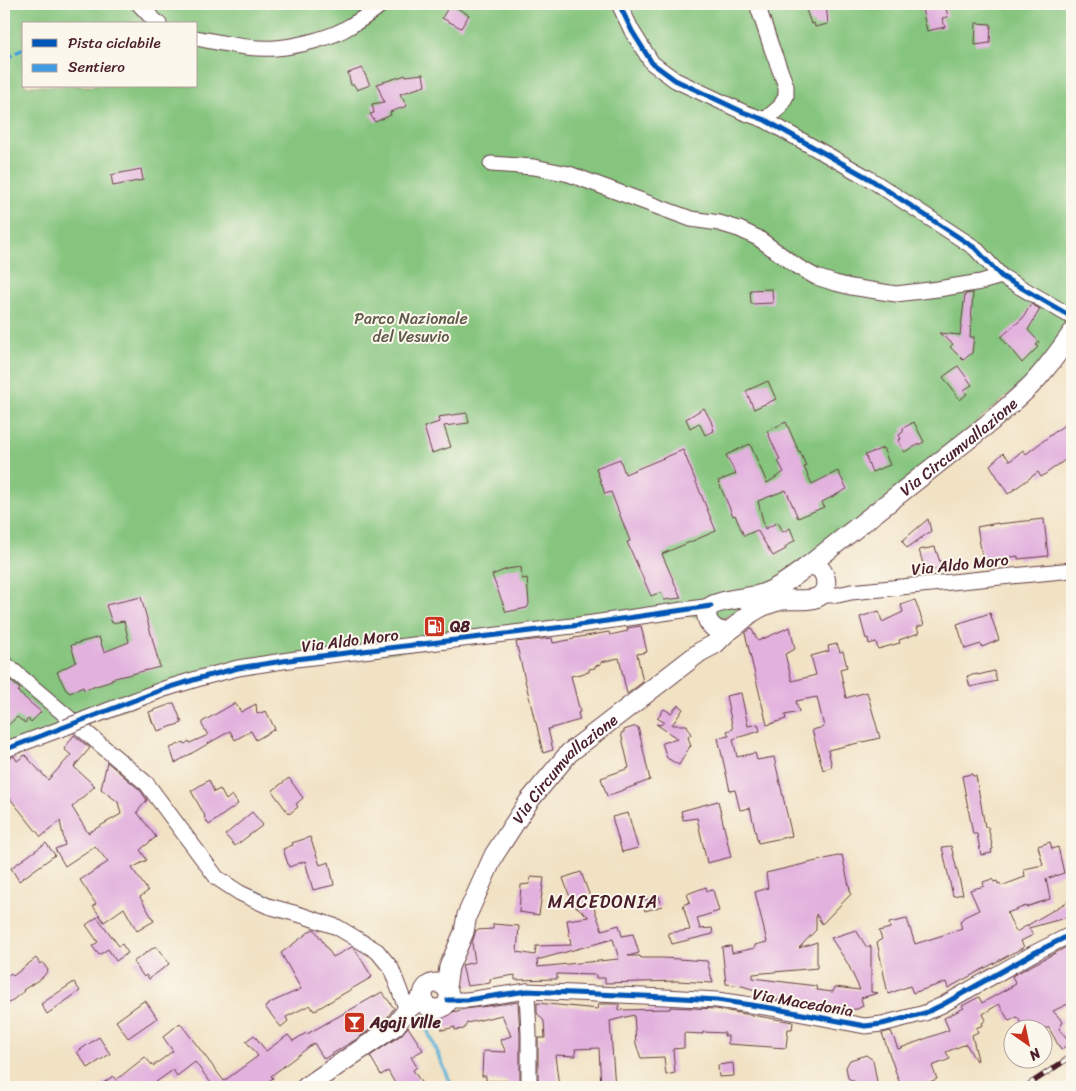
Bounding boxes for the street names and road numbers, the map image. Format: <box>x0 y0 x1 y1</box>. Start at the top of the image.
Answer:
street label: Via Circumvallazione <box>893 390 1025 504</box>
street label: Via Aldo Moro <box>910 545 1010 584</box>
street label: Via Aldo Moro <box>300 620 400 661</box>
street label: Via Circumvallazione <box>504 706 625 830</box>
street label: Via Macedonia <box>750 979 856 1026</box>

